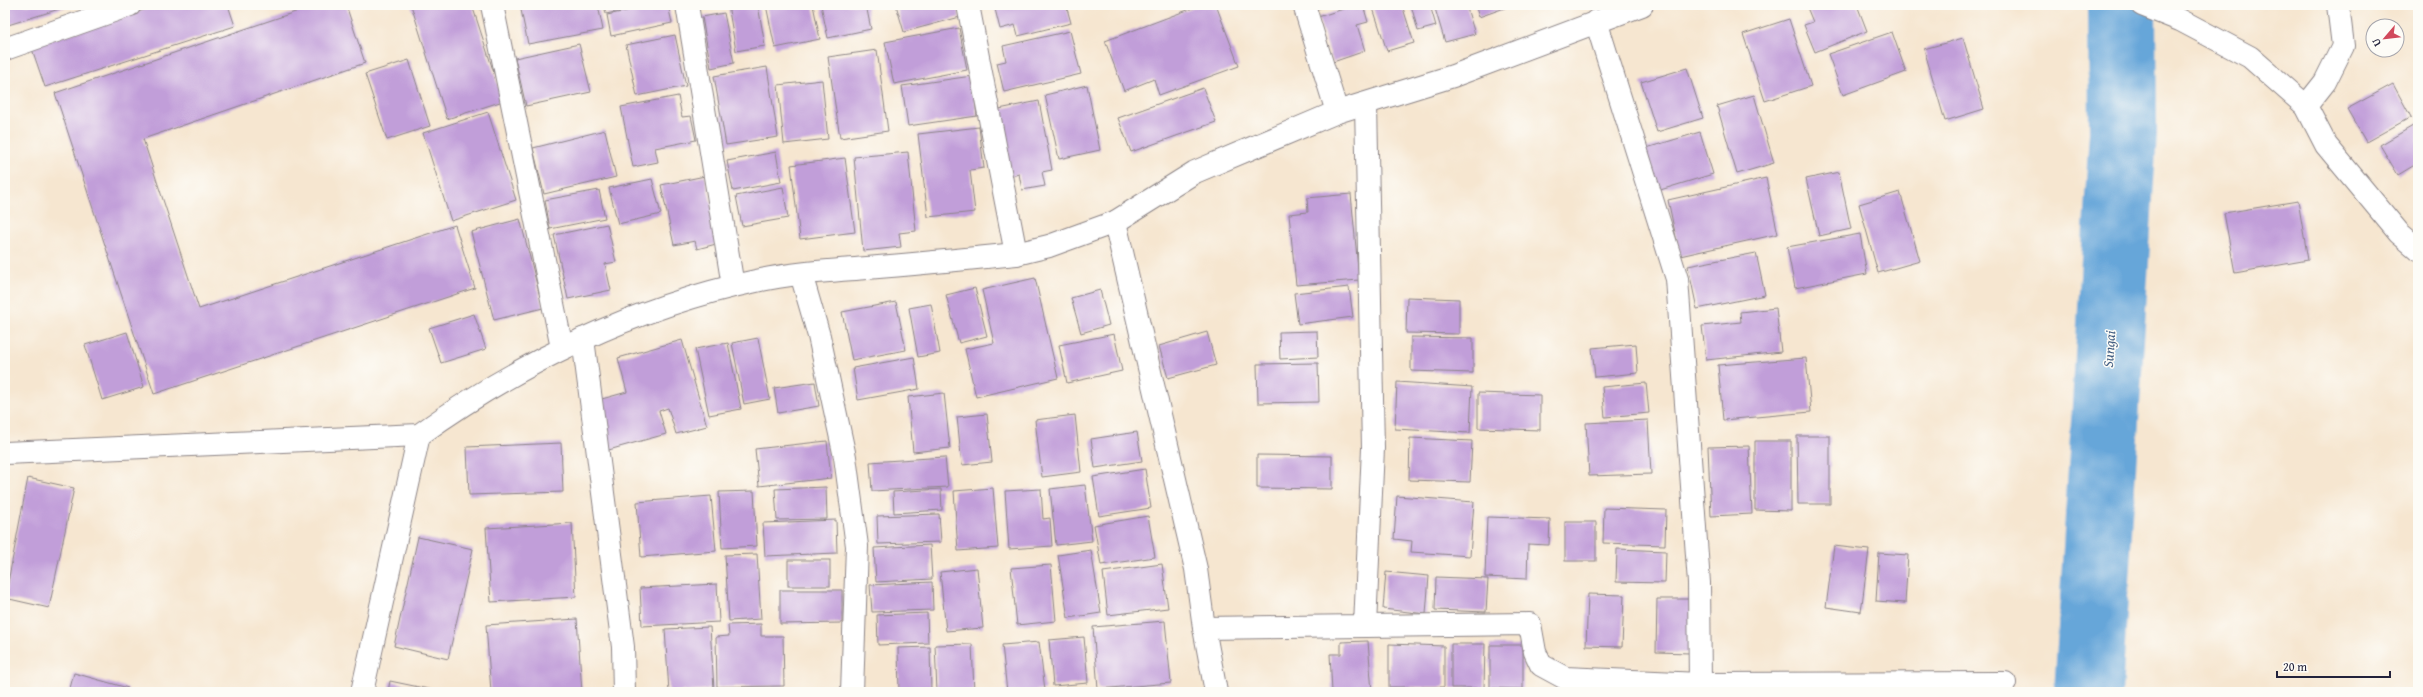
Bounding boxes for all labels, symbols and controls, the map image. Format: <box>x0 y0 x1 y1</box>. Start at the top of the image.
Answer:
north arrow <box>2365 18 2405 58</box>
text: U <box>2367 35 2385 50</box>
water label: Sungai <box>2098 329 2120 368</box>
scale bar <box>2277 653 2390 679</box>
text: 20 m <box>2283 658 2307 675</box>

